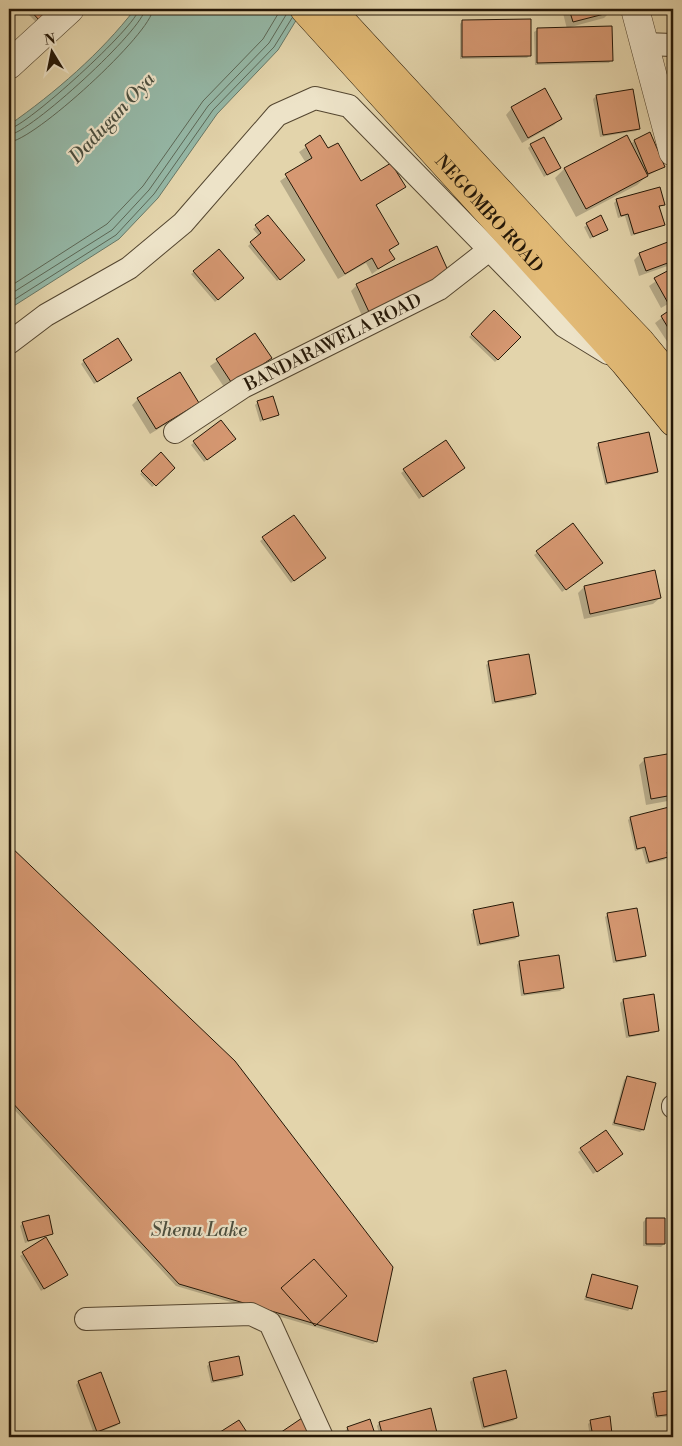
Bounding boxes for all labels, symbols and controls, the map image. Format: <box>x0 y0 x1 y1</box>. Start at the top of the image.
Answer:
north arrow <box>28 28 78 78</box>
text: N <box>43 30 57 50</box>
water label: Dadugan Oya <box>63 67 160 169</box>
street label: NEGOMBO ROAD <box>430 150 549 277</box>
street label: BANDARAWELA ROAD <box>239 288 425 397</box>
water label: Shenu Lake <box>151 1218 247 1242</box>

